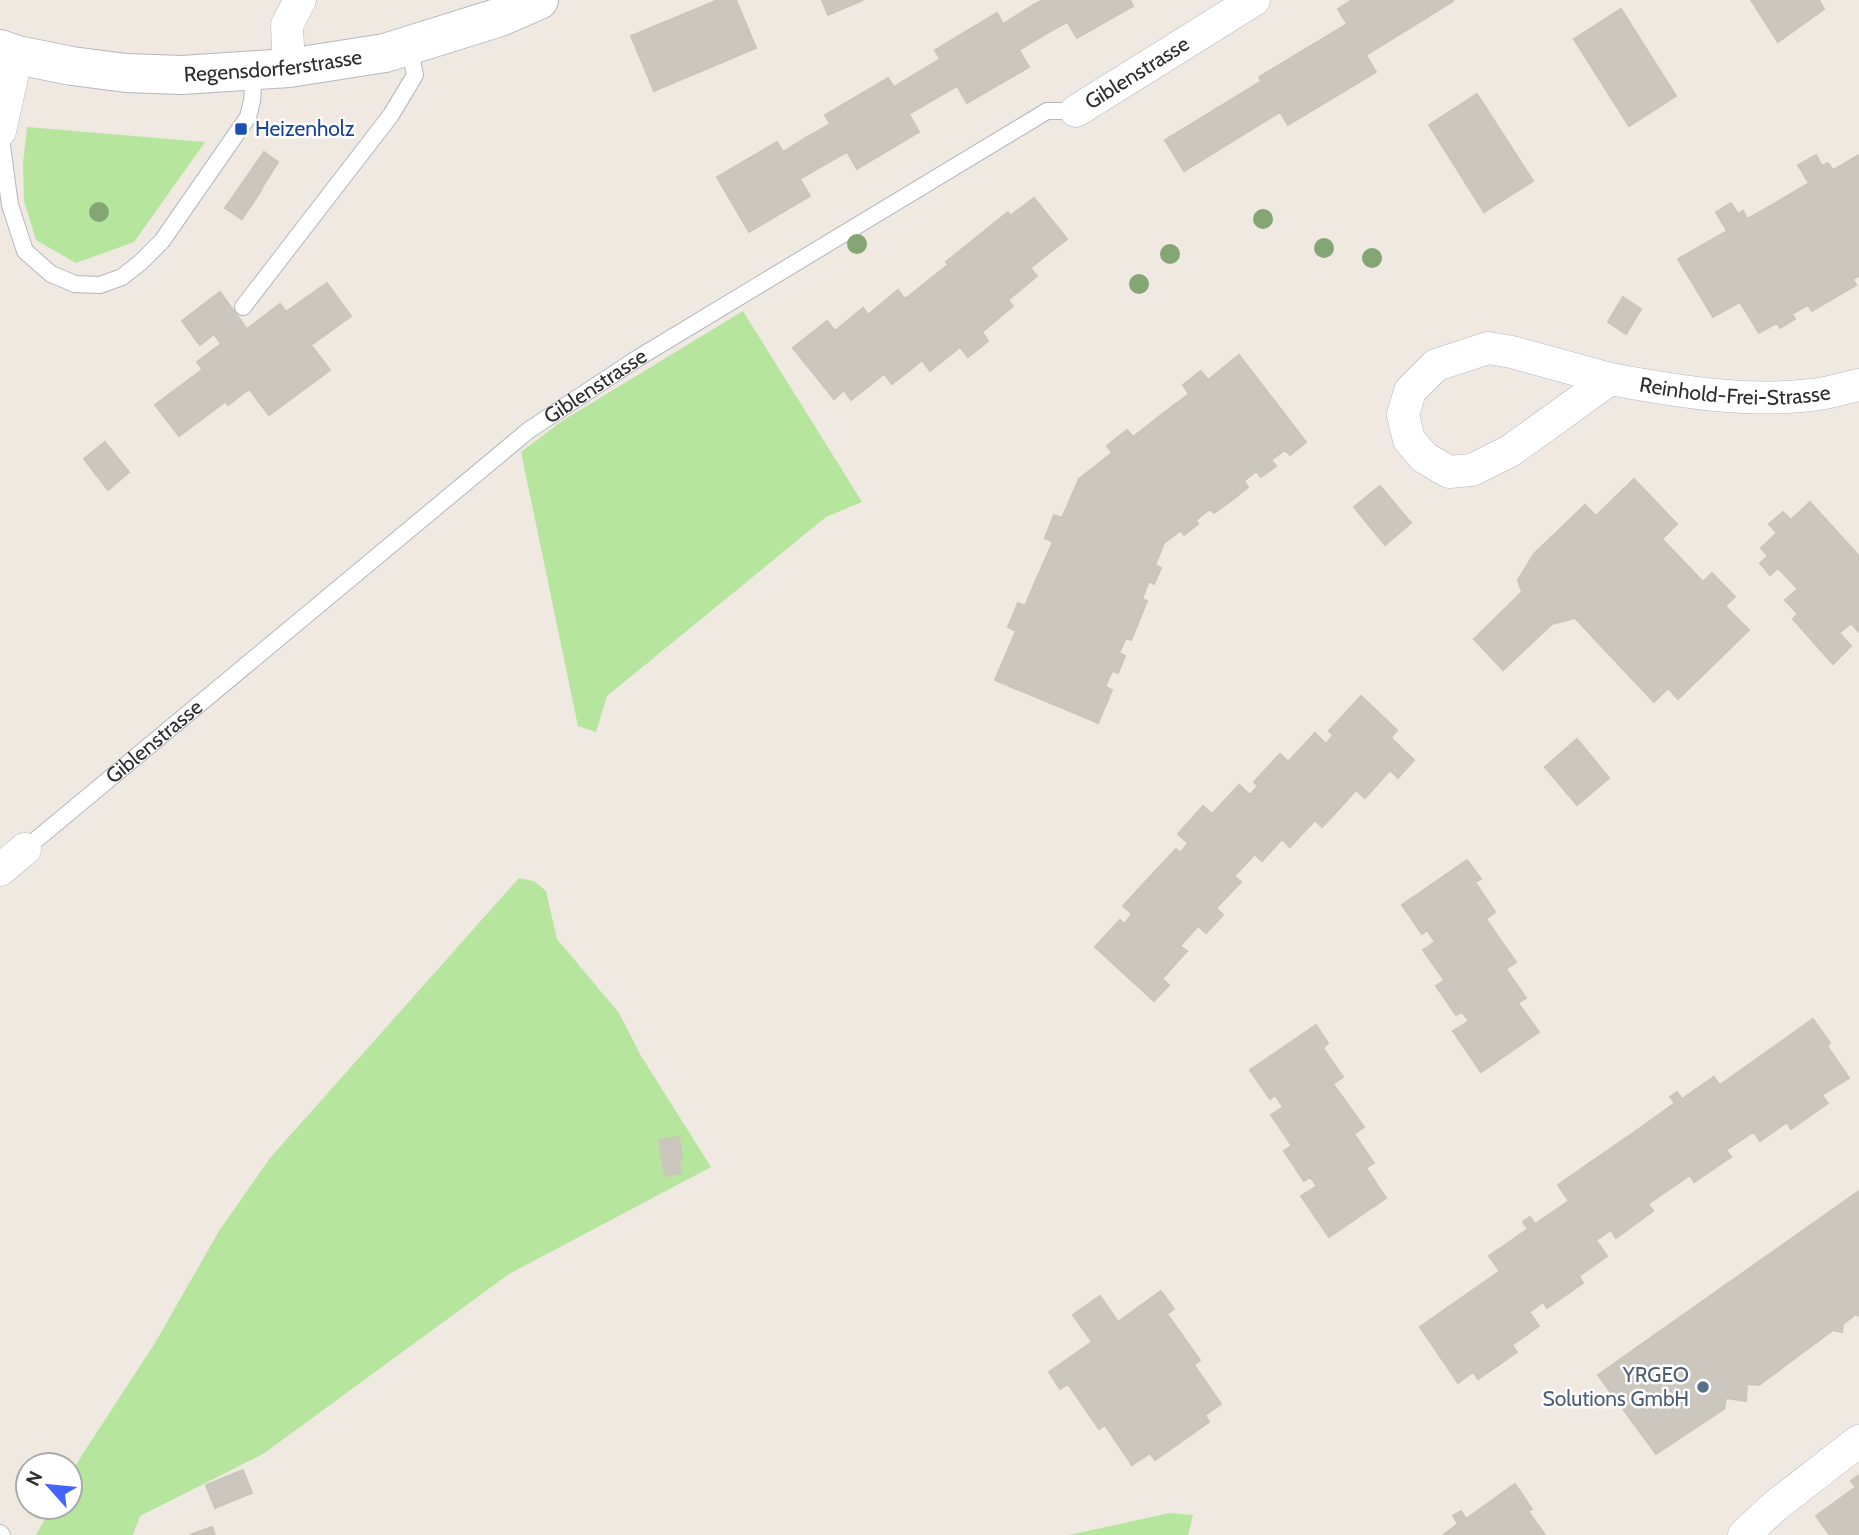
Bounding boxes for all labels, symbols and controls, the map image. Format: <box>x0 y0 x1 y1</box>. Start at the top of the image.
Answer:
street label: Giblenstrasse <box>1080 31 1194 114</box>
street label: Regensdorferstrasse <box>183 44 364 87</box>
place label: Heizenholz <box>255 116 355 141</box>
marker: Heizenholz <box>233 121 249 137</box>
street label: Giblenstrasse <box>539 343 651 429</box>
street label: Reinhold-Frei-Strasse <box>1638 371 1833 410</box>
street label: Giblenstrasse <box>100 694 207 789</box>
place label: YRGEO Solutions GmbH <box>1543 1362 1689 1411</box>
marker: YRGEO Solutions GmbH <box>1695 1379 1711 1395</box>
north arrow <box>14 1451 84 1521</box>
text: N <box>21 1467 48 1490</box>

